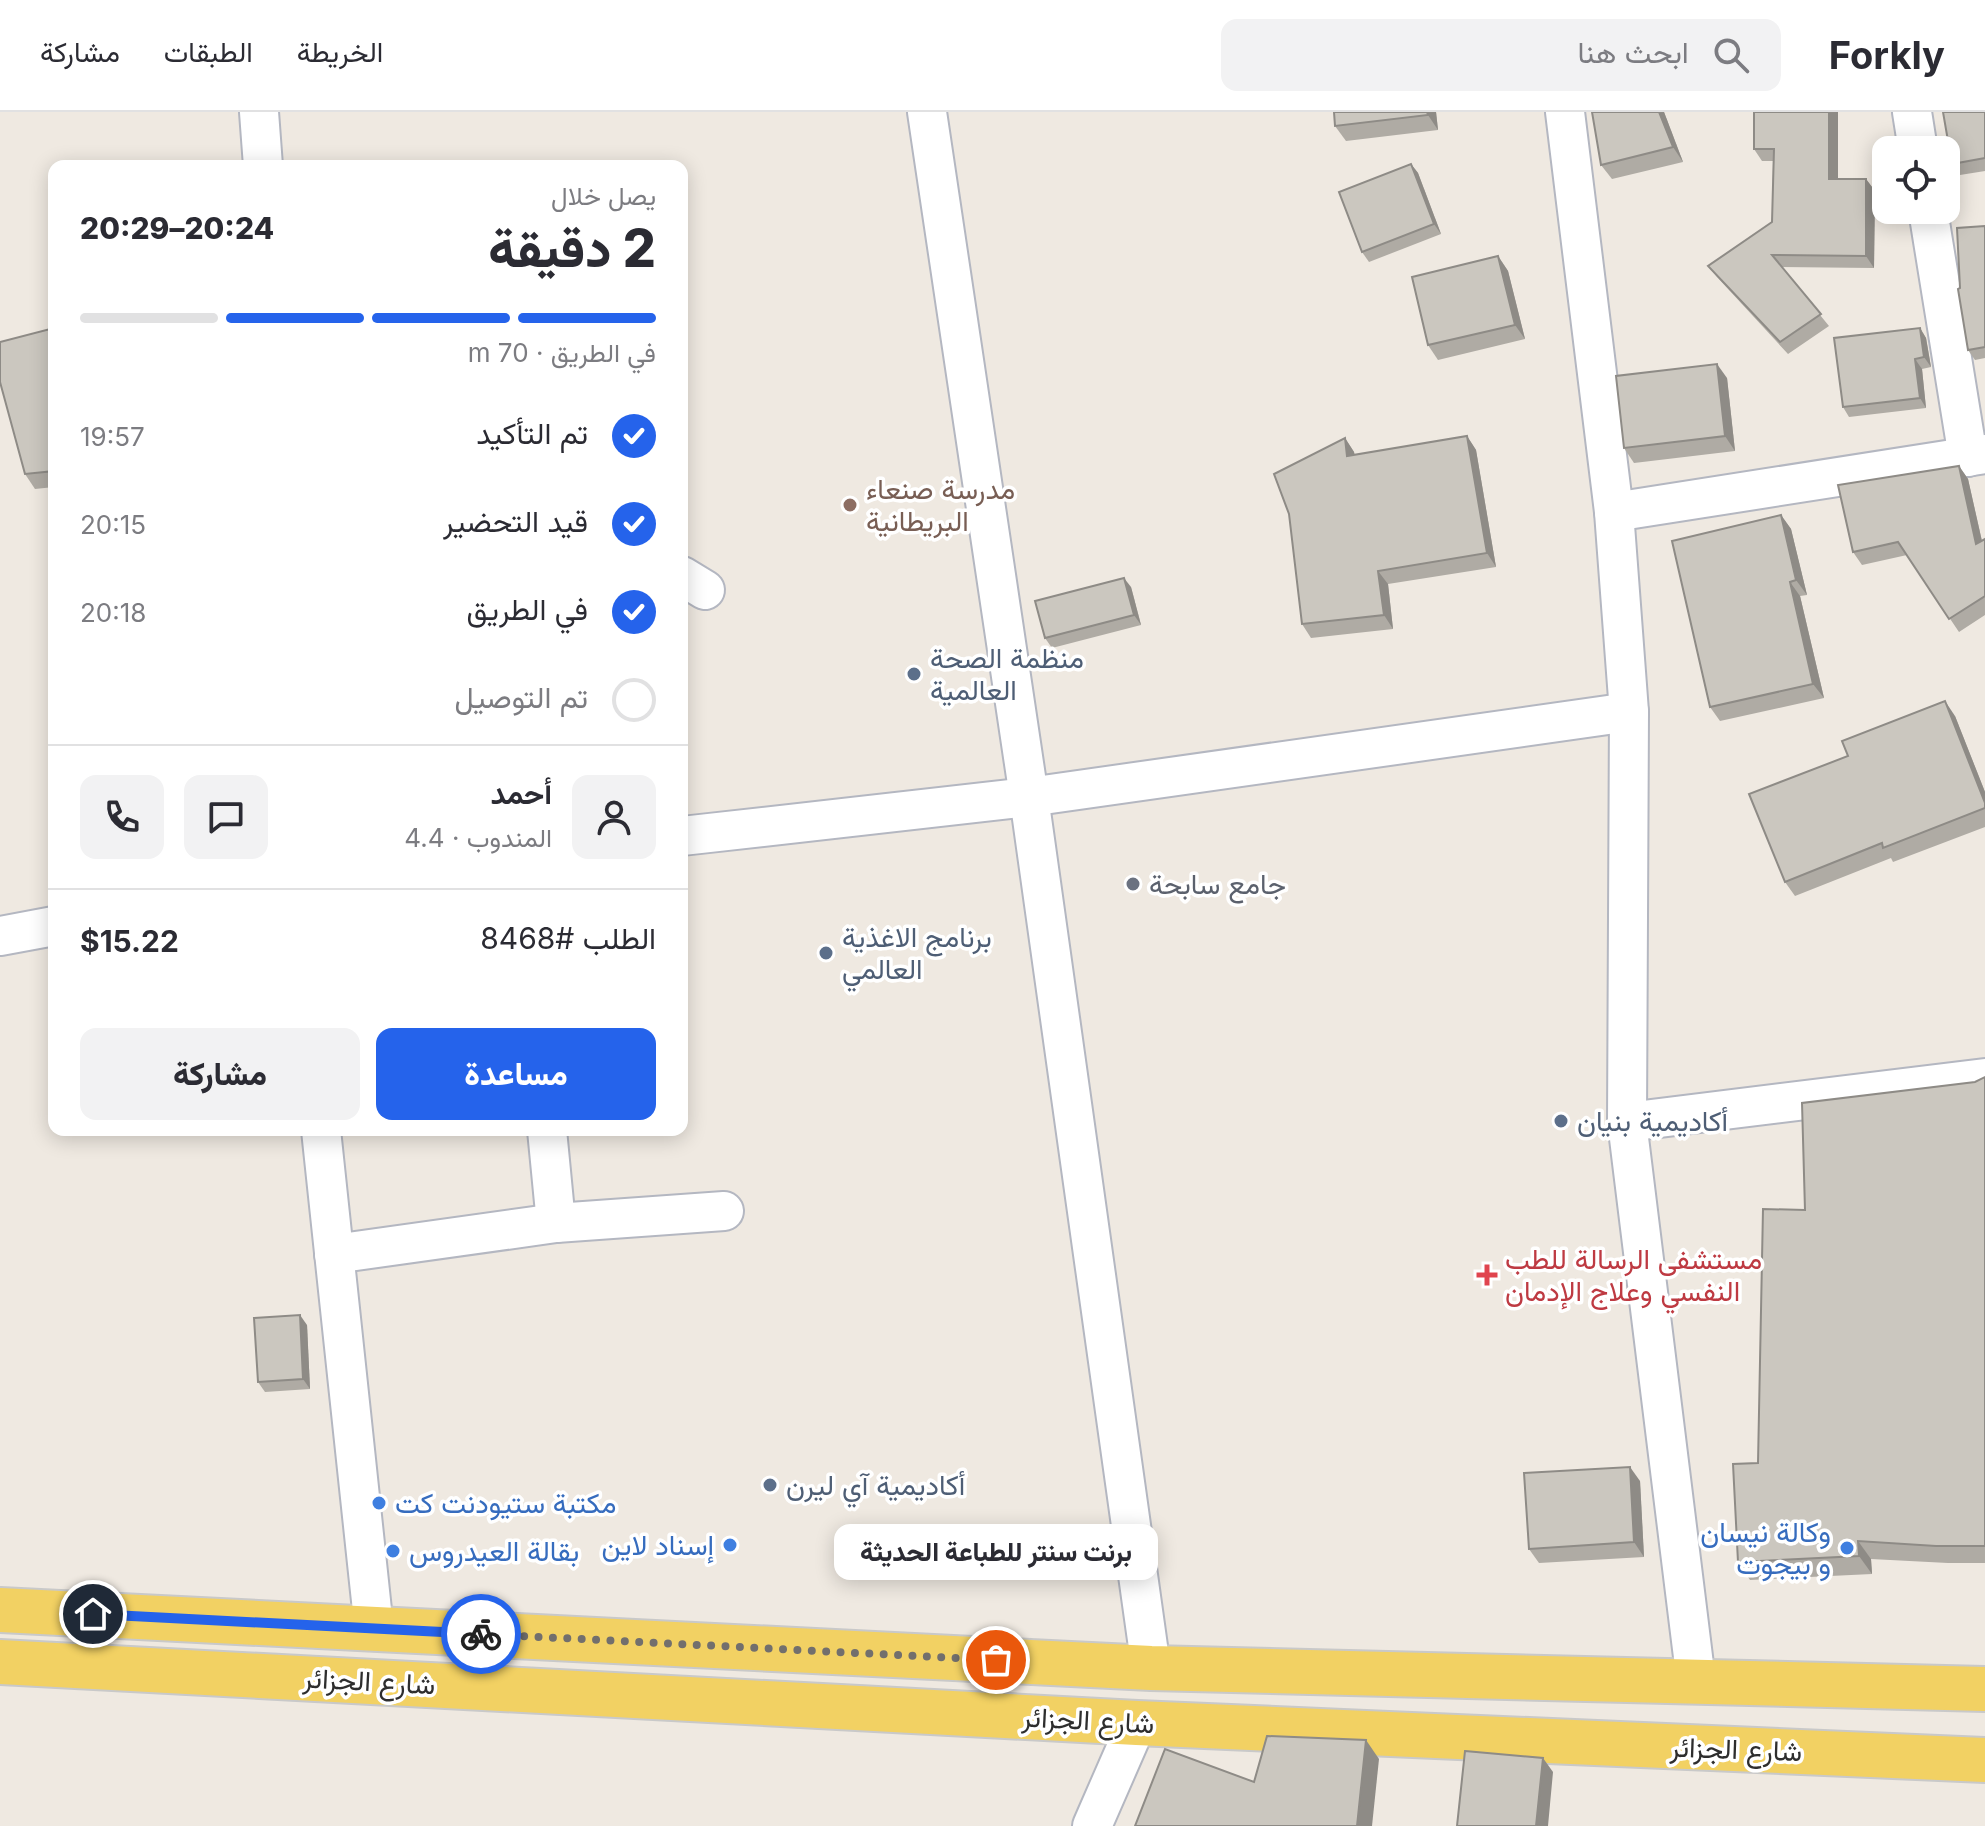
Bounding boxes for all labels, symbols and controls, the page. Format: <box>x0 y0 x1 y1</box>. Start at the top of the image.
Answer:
search box <box>1221 19 1781 91</box>
text: Forkly <box>1829 32 1945 78</box>
icon: search <box>1709 33 1753 77</box>
text: ابحث هنا <box>1577 34 1689 70</box>
text: مشاركة <box>40 35 120 69</box>
text: الطبقات <box>164 35 253 69</box>
text: الخريطة <box>297 35 383 69</box>
map controls <box>1872 136 1960 224</box>
button: locate <box>1872 136 1960 224</box>
text: يصل خلال <box>551 180 656 211</box>
text: 20:24–20:29 <box>80 210 274 246</box>
text: 2 دقيقة <box>488 217 656 280</box>
text: في الطريق · 70 m <box>468 337 656 368</box>
icon: check <box>612 414 656 458</box>
text: تم التأكيد <box>476 415 588 451</box>
text: 19:57 <box>80 421 145 452</box>
place label: مدرسة صنعاء البريطانية <box>866 472 1015 539</box>
marker: مدرسة صنعاء البريطانية <box>841 496 859 514</box>
icon: check <box>612 502 656 546</box>
text: قيد التحضير <box>443 503 588 539</box>
text: 20:15 <box>80 509 146 540</box>
icon: check <box>612 590 656 634</box>
text: في الطريق <box>466 591 588 627</box>
text: 20:18 <box>80 597 146 628</box>
place label: منظمة الصحة العالمية <box>930 641 1084 707</box>
marker: منظمة الصحة العالمية <box>905 665 923 683</box>
text: تم التوصيل <box>455 679 588 715</box>
button: phone <box>80 775 164 859</box>
button: chat <box>184 775 268 859</box>
text: أحمد <box>490 775 552 811</box>
button: person <box>572 775 656 859</box>
text: المندوب · 4.4 <box>404 822 552 853</box>
place label: جامع سابحة <box>1149 867 1286 904</box>
marker: جامع سابحة <box>1124 875 1142 893</box>
text: الطلب #8468 <box>480 920 656 956</box>
place label: برنامج الاغذية العالمي <box>842 920 992 992</box>
text: $15.22 <box>80 923 179 959</box>
marker: برنامج الاغذية العالمي <box>817 944 835 962</box>
button: مشاركة <box>80 1028 360 1120</box>
button: مساعدة <box>376 1028 656 1120</box>
place label: أكاديمية بنيان <box>1577 1104 1728 1138</box>
marker: أكاديمية بنيان <box>1552 1112 1570 1130</box>
place label: مستشفى الرسالة للطب النفسي وعلاج الإدمان <box>1505 1242 1762 1314</box>
marker: مستشفى الرسالة للطب النفسي وعلاج الإدمان <box>1476 1264 1498 1286</box>
place label: أكاديمية آي ليرن <box>786 1468 965 1508</box>
marker: أكاديمية آي ليرن <box>761 1476 779 1494</box>
place label: مكتبة ستيودنت كت <box>395 1486 616 1521</box>
marker: مكتبة ستيودنت كت <box>370 1494 388 1512</box>
place label: وكالة نيسان و بيجوت <box>1700 1515 1831 1582</box>
callout: برنت سنتر للطباعة الحديثة <box>834 1524 1158 1580</box>
place label: إسناد لاين <box>602 1528 714 1564</box>
place label: بقالة العيدروس <box>409 1534 579 1569</box>
marker: إسناد لاين <box>721 1536 739 1554</box>
text: برنت سنتر للطباعة الحديثة <box>860 1536 1132 1567</box>
marker: وكالة نيسان و بيجوت <box>1838 1539 1856 1557</box>
marker: بقالة العيدروس <box>384 1542 402 1560</box>
pin <box>59 1580 127 1648</box>
icon: home <box>71 1592 115 1636</box>
courier <box>441 1594 521 1674</box>
icon: bike <box>459 1612 503 1656</box>
pin <box>962 1626 1030 1694</box>
icon: bag <box>974 1638 1018 1682</box>
street label: شارع الجزائر <box>301 1661 436 1703</box>
street label: شارع الجزائر <box>1020 1700 1155 1742</box>
street label: شارع الجزائر <box>1668 1730 1803 1770</box>

